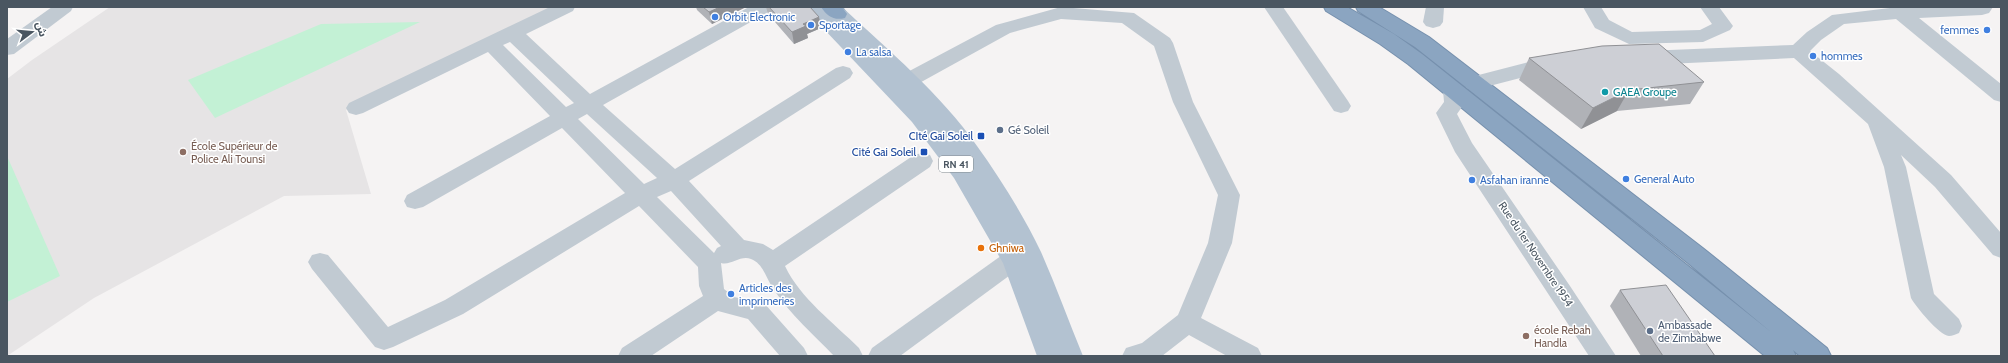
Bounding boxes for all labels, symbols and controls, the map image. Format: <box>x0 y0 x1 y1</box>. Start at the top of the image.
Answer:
place label: Orbit Electronic <box>723 10 795 24</box>
north arrow <box>12 12 52 52</box>
marker: Orbit Electronic <box>710 12 720 22</box>
place label: Sportage <box>819 18 861 32</box>
text: ش <box>33 20 50 38</box>
marker: Sportage <box>806 20 816 30</box>
place label: femmes <box>1940 23 1979 37</box>
marker: femmes <box>1982 25 1992 35</box>
place label: La salsa <box>856 45 892 59</box>
marker: La salsa <box>843 47 853 57</box>
place label: hommes <box>1821 49 1863 63</box>
marker: hommes <box>1808 51 1818 61</box>
place label: GAEA Groupe <box>1613 85 1677 99</box>
marker: GAEA Groupe <box>1600 87 1610 97</box>
place label: Gé Soleil <box>1008 123 1049 137</box>
marker: Gé Soleil <box>995 125 1005 135</box>
place label: CIté Gai Soleil <box>909 129 973 143</box>
marker: CIté Gai Soleil <box>976 131 986 141</box>
place label: École Supérieur de Police Ali Tounsi <box>191 139 278 166</box>
place label: Cité Gai Soleil <box>852 145 916 159</box>
marker: École Supérieur de Police Ali Tounsi <box>178 147 188 157</box>
marker: Cité Gai Soleil <box>919 147 929 157</box>
road number: RN 41 <box>939 156 973 172</box>
place label: General Auto <box>1634 172 1695 186</box>
place label: Asfahan iranne <box>1480 173 1549 187</box>
marker: General Auto <box>1621 174 1631 184</box>
marker: Asfahan iranne <box>1467 175 1477 185</box>
street label: Rue du 1er Novembre 1954 <box>1496 199 1577 310</box>
place label: Ghniwa <box>989 241 1025 255</box>
marker: Ghniwa <box>976 243 986 253</box>
place label: Articles des imprimeries <box>739 281 795 308</box>
marker: Articles des imprimeries <box>726 289 736 299</box>
place label: Ambassade de Zimbabwe <box>1658 318 1722 345</box>
place label: école Rebah Handla <box>1534 323 1591 350</box>
marker: Ambassade de Zimbabwe <box>1645 326 1655 336</box>
marker: école Rebah Handla <box>1521 331 1531 341</box>

